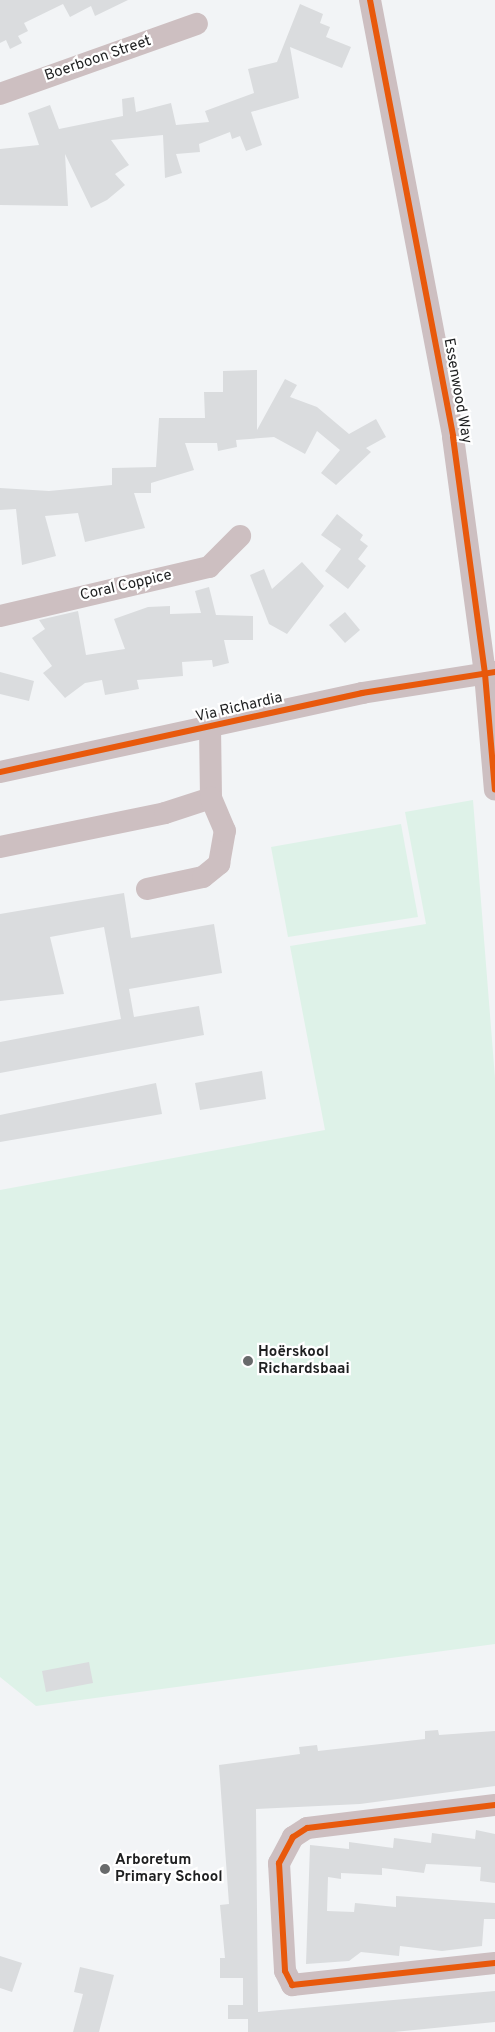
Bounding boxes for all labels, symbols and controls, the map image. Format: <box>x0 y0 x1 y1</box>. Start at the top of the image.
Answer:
street label: Boerboon Street <box>42 32 154 86</box>
street label: Essenwood Way <box>439 337 475 445</box>
street label: Coral Coppice <box>78 567 174 605</box>
street label: Via Richardia <box>194 689 284 727</box>
place label: Hoërskool Richardsbaai <box>258 1343 350 1378</box>
marker: Hoërskool Richardsbaai <box>242 1355 254 1367</box>
place label: Arboretum Primary School <box>115 1851 223 1886</box>
marker: Arboretum Primary School <box>99 1863 111 1875</box>

